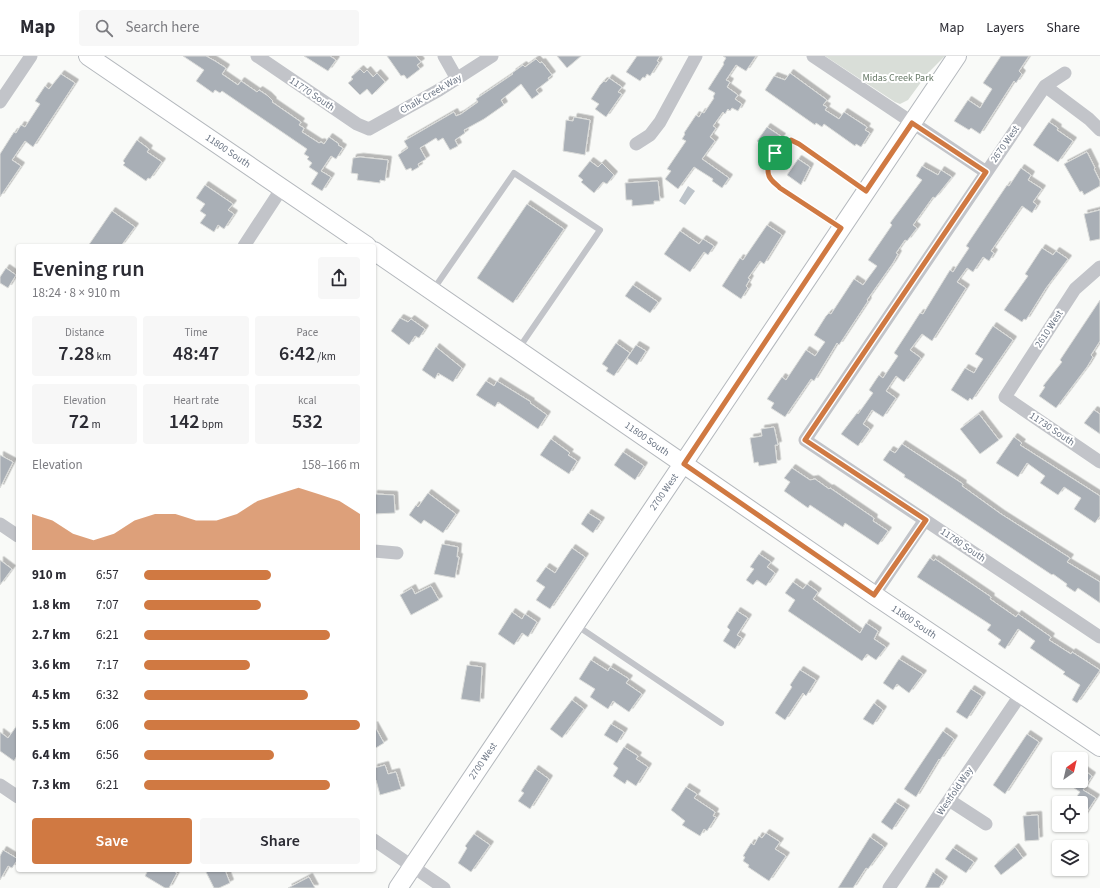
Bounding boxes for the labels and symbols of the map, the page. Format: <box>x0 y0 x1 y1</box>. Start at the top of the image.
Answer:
street label: Chalk Creek Way <box>398 71 465 117</box>
park label: Midas Creek Park <box>862 71 934 85</box>
street label: 11770 South <box>287 74 337 114</box>
street label: 2670 West <box>987 122 1023 165</box>
street label: 11800 South <box>203 131 253 171</box>
pin <box>758 136 792 170</box>
street label: 2610 West <box>1032 307 1067 350</box>
street label: 11730 South <box>1027 409 1077 449</box>
street label: 11800 South <box>622 418 672 460</box>
street label: 2700 West <box>646 470 682 513</box>
street label: 11780 South <box>938 525 988 565</box>
street label: 11800 South <box>889 602 939 642</box>
street label: 2700 West <box>465 739 501 782</box>
north arrow <box>1052 752 1088 788</box>
street label: Westfold Way <box>934 764 977 818</box>

